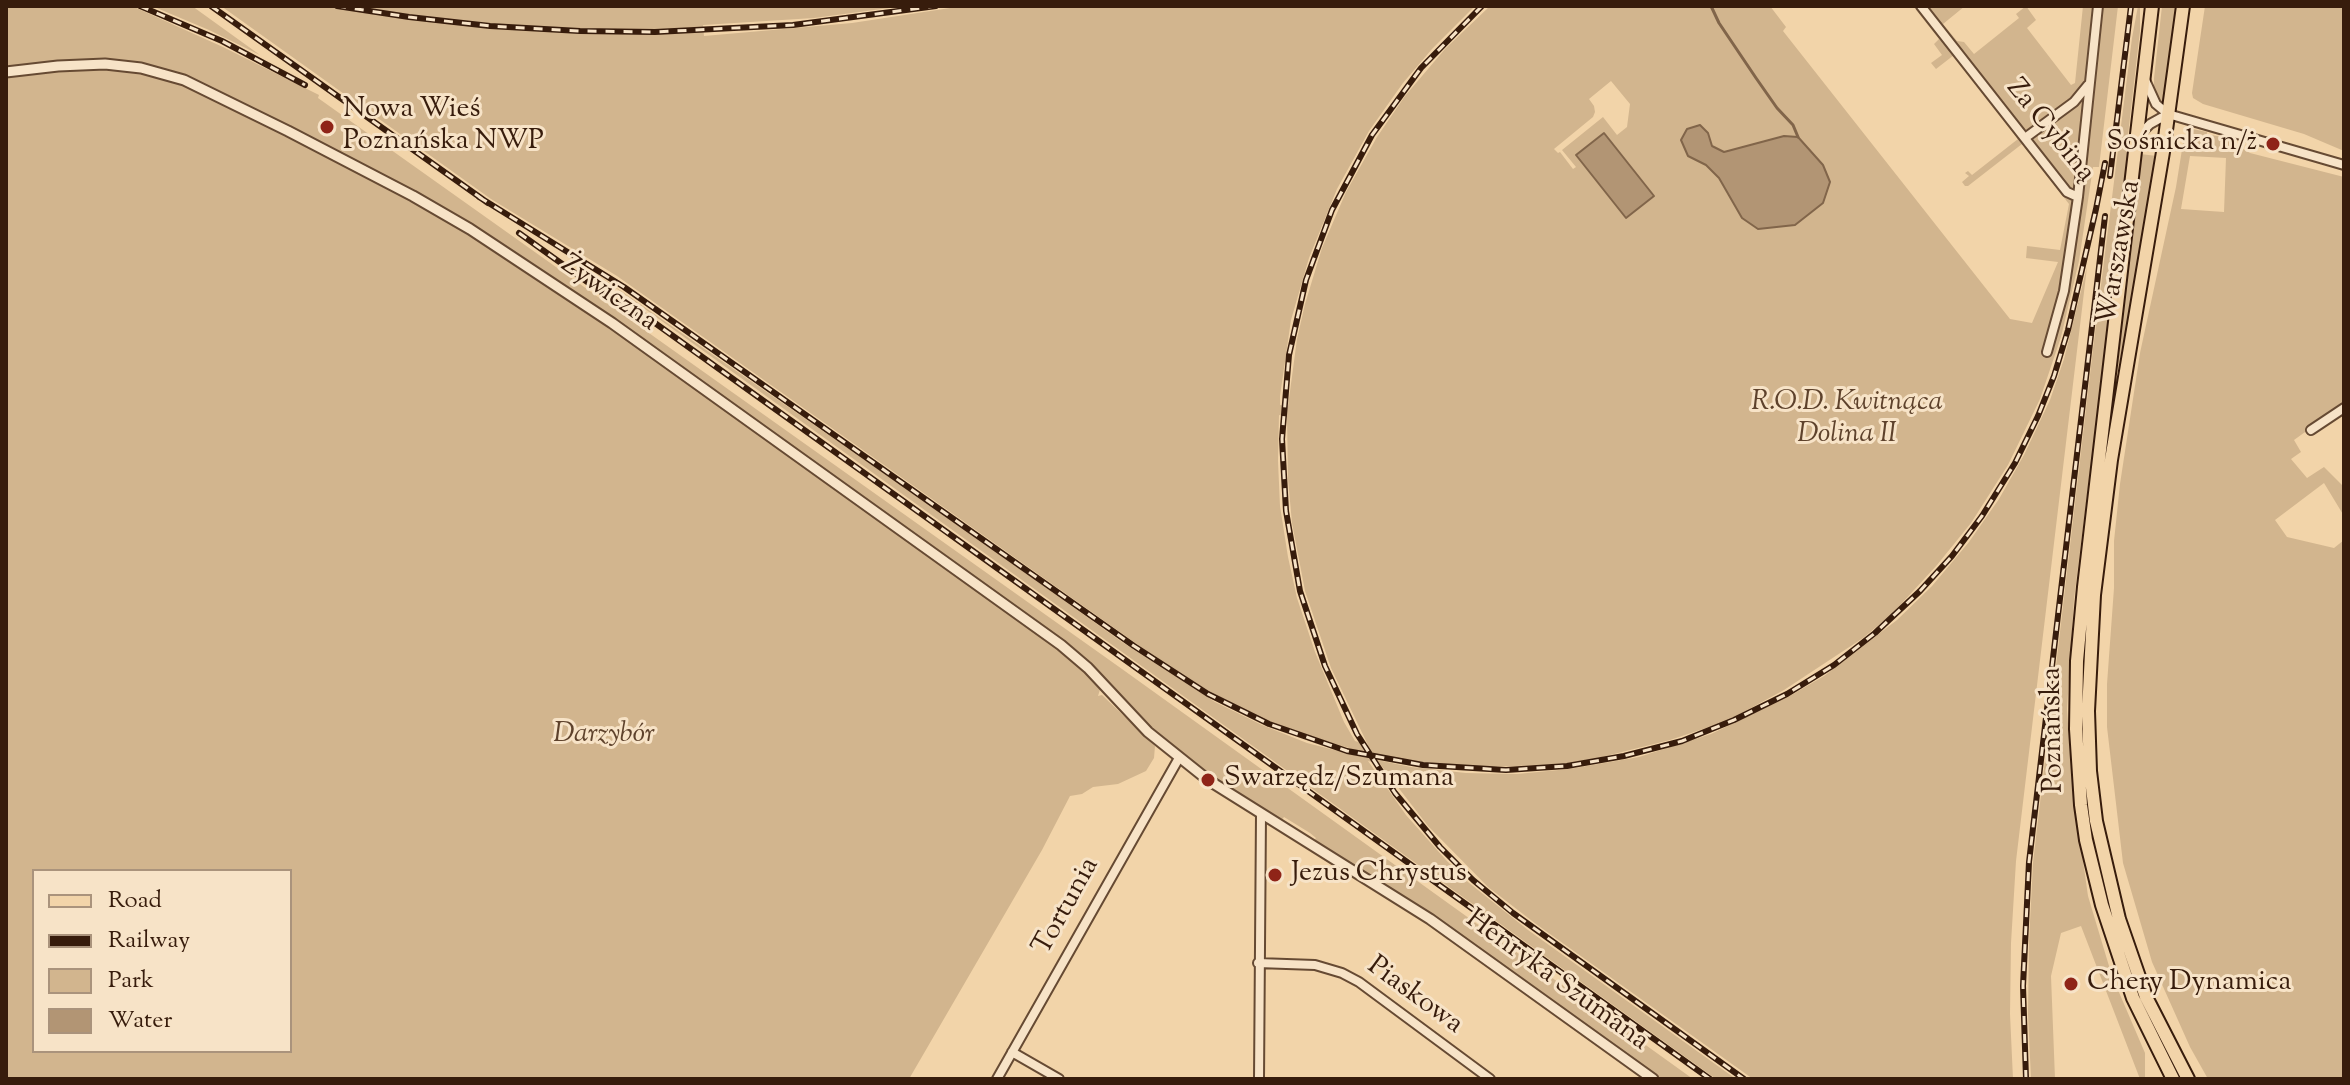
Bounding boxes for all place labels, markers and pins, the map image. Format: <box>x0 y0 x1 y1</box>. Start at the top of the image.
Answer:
place label: Nowa Wieś Poznańska NWP <box>343 94 544 160</box>
marker: Nowa Wieś Poznańska NWP <box>318 118 336 136</box>
place label: Sośnicka n/ż <box>2106 127 2257 161</box>
marker: Sośnicka n/ż <box>2264 135 2282 153</box>
place label: Swarzędz/Szumana <box>1224 763 1454 797</box>
marker: Swarzędz/Szumana <box>1199 771 1217 789</box>
place label: Jezus Chrystus <box>1291 858 1467 892</box>
marker: Jezus Chrystus <box>1266 866 1284 884</box>
place label: Chery Dynamica <box>2087 967 2291 1001</box>
marker: Chery Dynamica <box>2062 975 2080 993</box>

